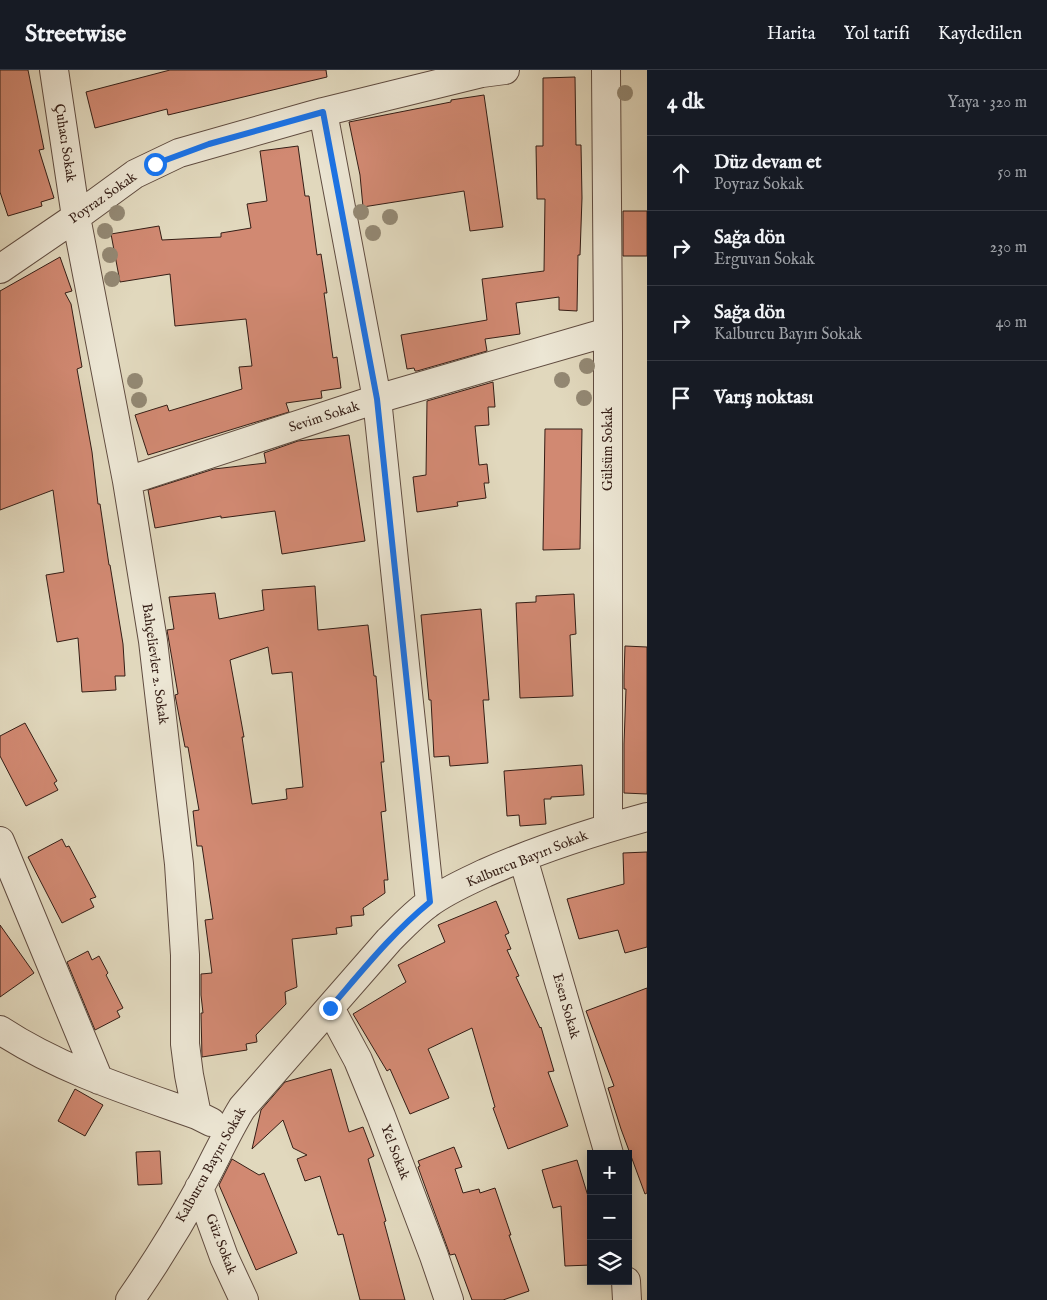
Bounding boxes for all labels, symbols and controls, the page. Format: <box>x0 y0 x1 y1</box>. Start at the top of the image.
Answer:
text: Streetwise <box>25 19 126 50</box>
text: Harita <box>767 23 816 46</box>
text: Yol tarifi <box>844 23 910 46</box>
text: Kaydedilen <box>938 23 1022 46</box>
text: 4 dk <box>667 89 704 116</box>
text: Yaya · 320 m <box>947 93 1027 113</box>
street label: Çuhacı Sokak <box>50 102 80 184</box>
text: Düz devam et <box>714 151 822 175</box>
route start <box>144 153 167 176</box>
icon: ahead <box>667 159 695 187</box>
text: 50 m <box>998 163 1027 183</box>
street label: Poyraz Sokak <box>66 168 141 228</box>
text: Poyraz Sokak <box>714 175 804 195</box>
text: Sağa dön <box>714 226 785 250</box>
icon: right <box>667 234 695 262</box>
text: 230 m <box>990 238 1027 258</box>
text: Erguvan Sokak <box>714 250 815 270</box>
text: Sağa dön <box>714 301 785 325</box>
icon: right <box>667 309 695 337</box>
text: 40 m <box>995 313 1027 333</box>
text: Kalburcu Bayırı Sokak <box>714 325 862 345</box>
icon: arrive <box>667 384 695 412</box>
text: Varış noktası <box>714 386 813 410</box>
street label: Sevim Sokak <box>286 397 362 437</box>
street label: Gülsüm Sokak <box>599 407 617 491</box>
street label: Bahçelievler 2. Sokak <box>138 602 172 726</box>
street label: Kalburcu Bayırı Sokak <box>464 826 591 892</box>
street label: Esen Sokak <box>548 971 584 1041</box>
route end <box>319 997 342 1020</box>
street label: Kalburcu Bayırı Sokak <box>172 1104 251 1226</box>
street label: Yel Sokak <box>376 1122 414 1183</box>
map controls <box>587 1150 632 1285</box>
button: + <box>587 1150 632 1195</box>
button: − <box>587 1195 632 1240</box>
street label: Güz Sokak <box>201 1211 241 1277</box>
button: layers <box>587 1240 632 1285</box>

